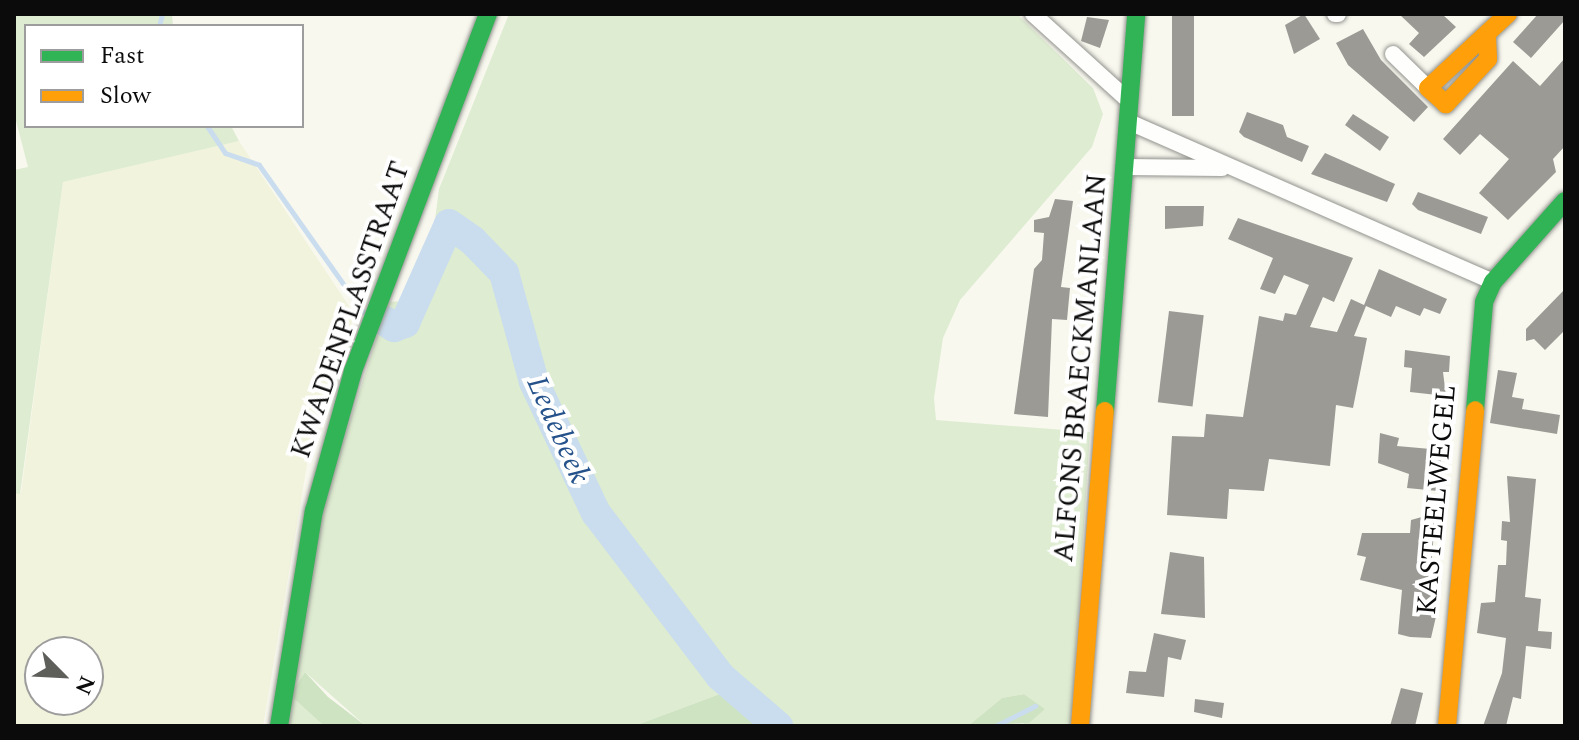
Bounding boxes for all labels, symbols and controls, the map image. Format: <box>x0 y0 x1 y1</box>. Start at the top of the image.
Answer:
legend <box>24 24 304 128</box>
text: Fast <box>100 38 145 74</box>
text: Slow <box>100 78 151 114</box>
street label: KWADENPLASSTRAAT <box>284 157 418 463</box>
street label: ALFONS BRAECKMANLAAN <box>1047 172 1115 564</box>
water label: Ledebeek <box>518 370 598 490</box>
street label: KASTEELWEGEL <box>1410 384 1464 616</box>
north arrow <box>24 636 104 716</box>
text: N <box>66 670 103 700</box>

